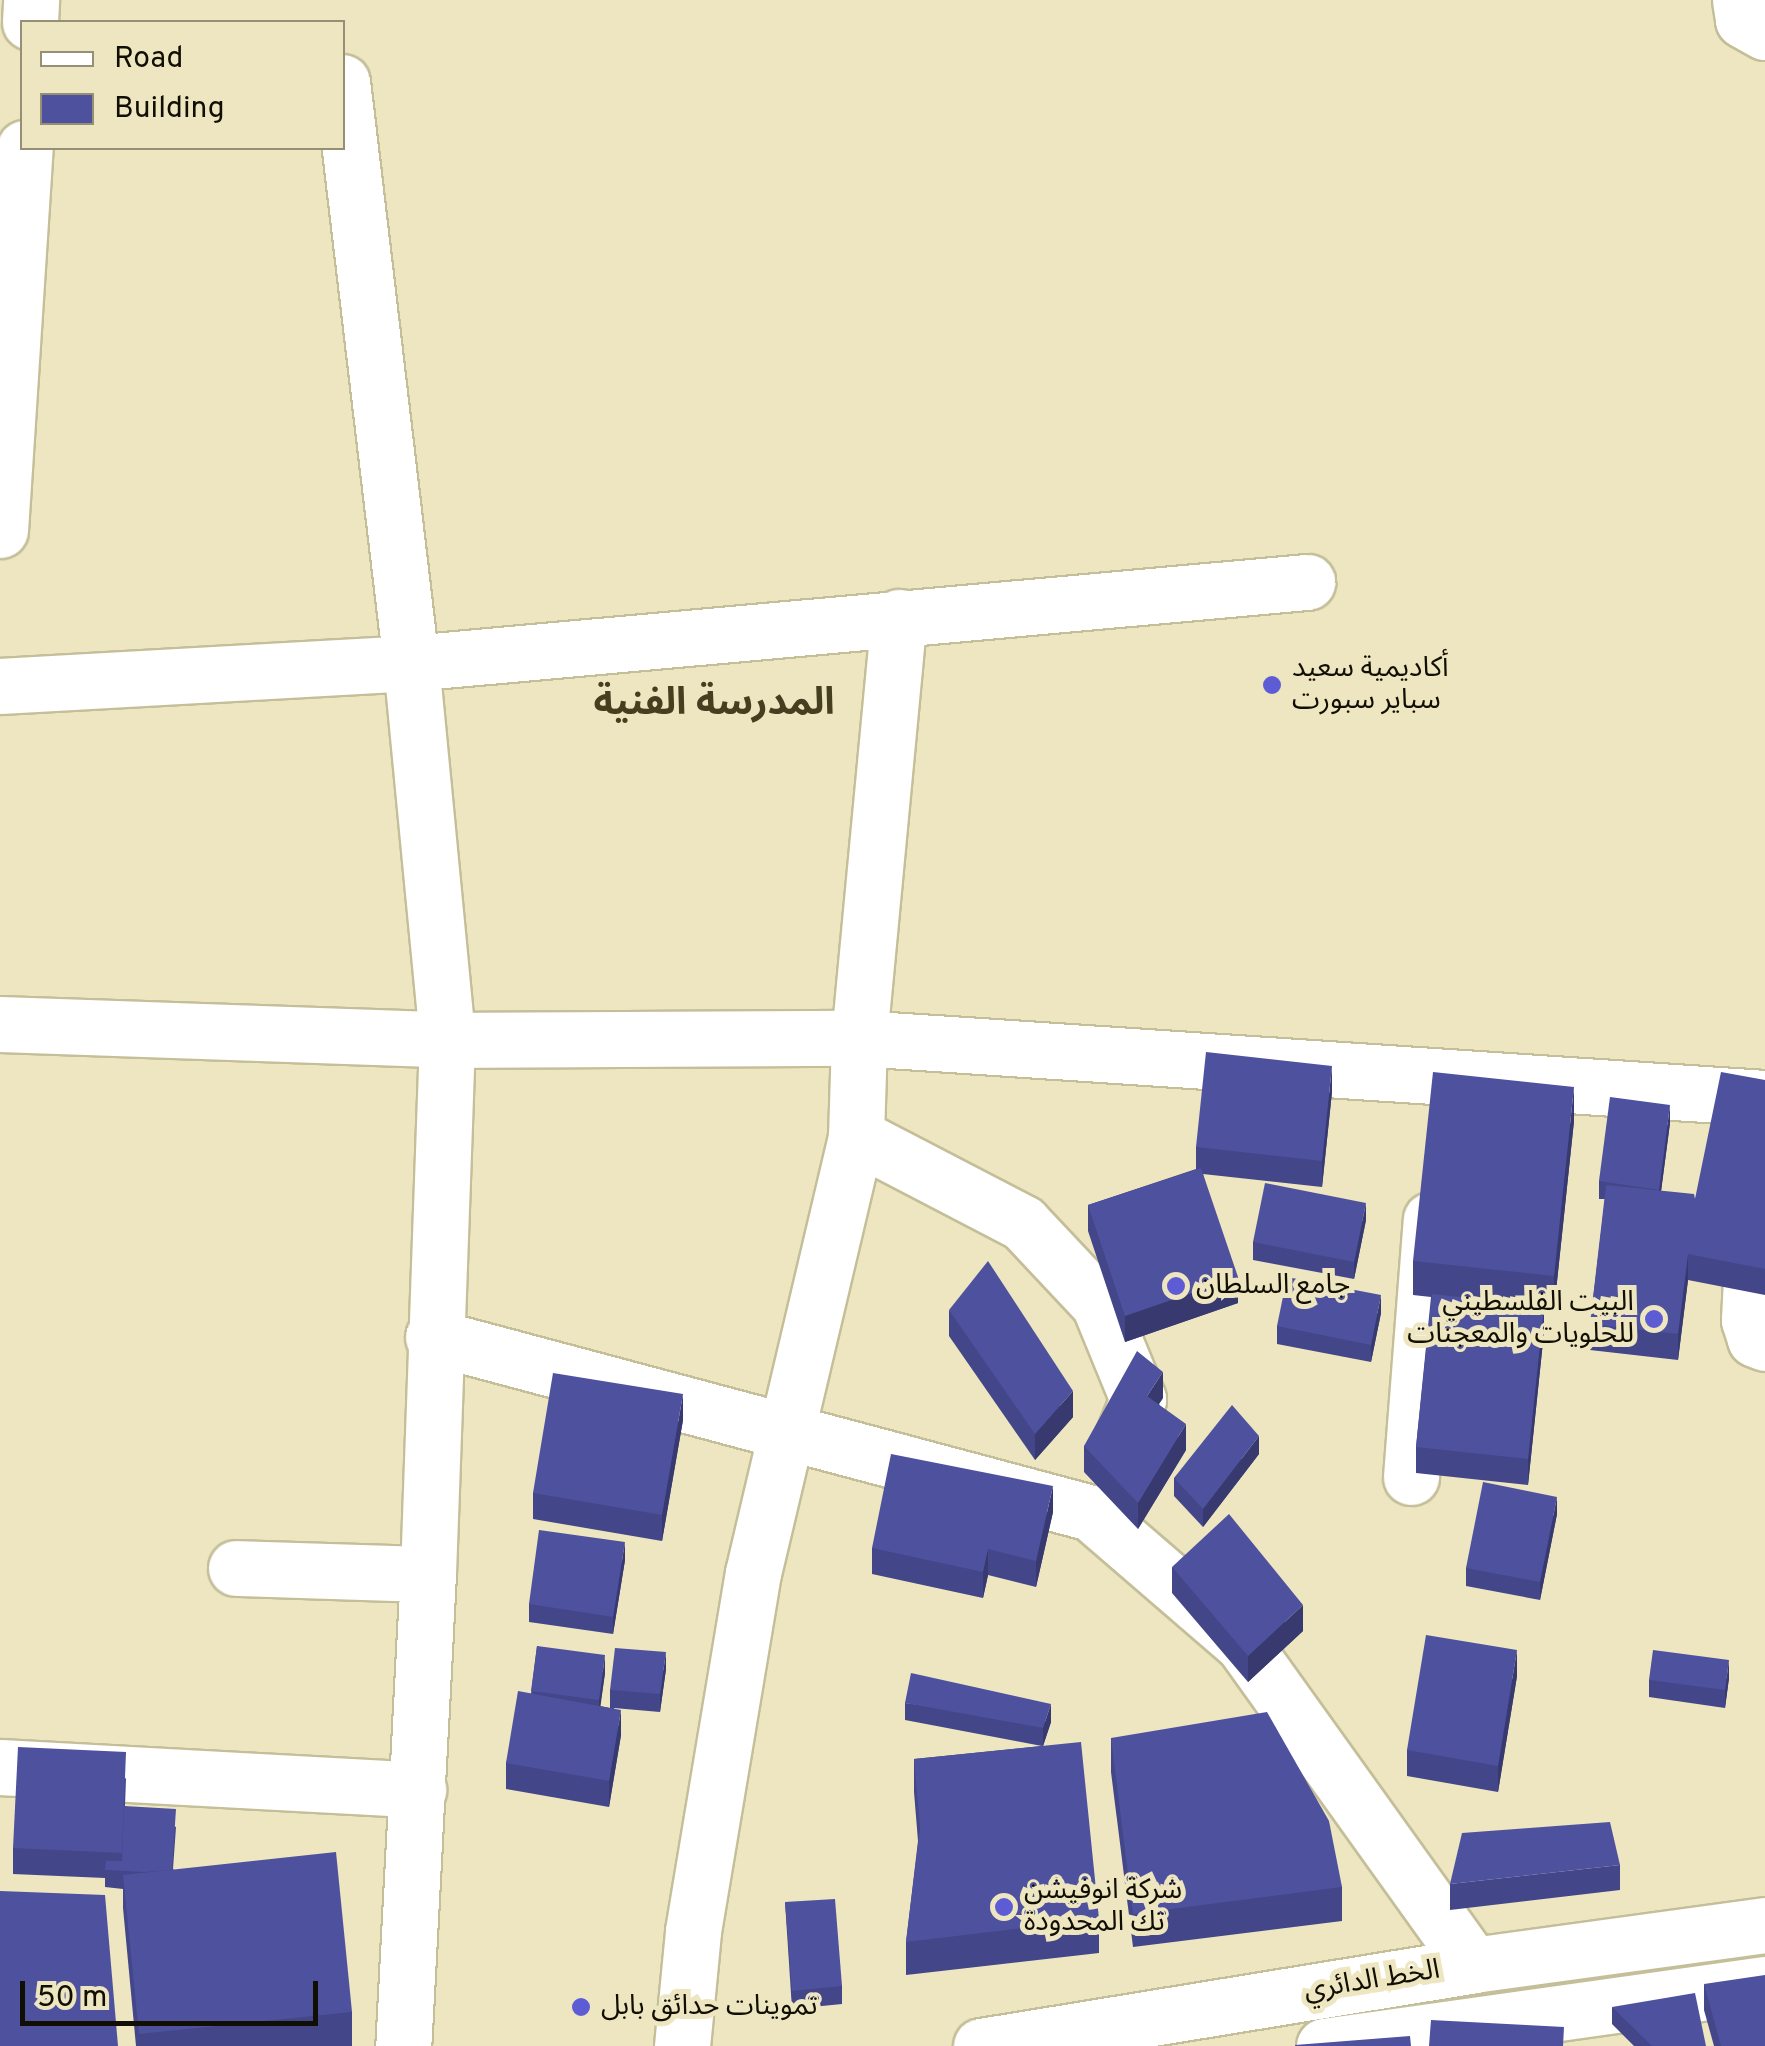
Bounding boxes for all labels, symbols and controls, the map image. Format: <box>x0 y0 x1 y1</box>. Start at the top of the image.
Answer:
legend <box>20 20 345 150</box>
text: Road <box>114 41 183 78</box>
text: Building <box>114 91 225 128</box>
place label: أكاديمية سعيد سباير سبورت <box>1292 652 1449 718</box>
marker: أكاديمية سعيد سباير سبورت <box>1261 674 1283 696</box>
district label: المدرسة الفنية <box>593 682 835 728</box>
place label: جامع السلطان <box>1196 1269 1350 1303</box>
marker: جامع السلطان <box>1165 1275 1187 1297</box>
place label: البيت الفلسطيني للحلويات والمعجنات <box>1407 1286 1634 1352</box>
marker: البيت الفلسطيني للحلويات والمعجنات <box>1643 1308 1665 1330</box>
place label: شركة انوفيشن تك المحدودة <box>1024 1874 1182 1940</box>
marker: شركة انوفيشن تك المحدودة <box>993 1896 1015 1918</box>
street label: الخط الدائري <box>1302 1954 1442 2008</box>
scale bar <box>25 1961 322 2023</box>
text: 50 m <box>37 1980 107 2017</box>
place label: تموينات حدائق بابل <box>601 1990 818 2024</box>
marker: تموينات حدائق بابل <box>570 1996 592 2018</box>

